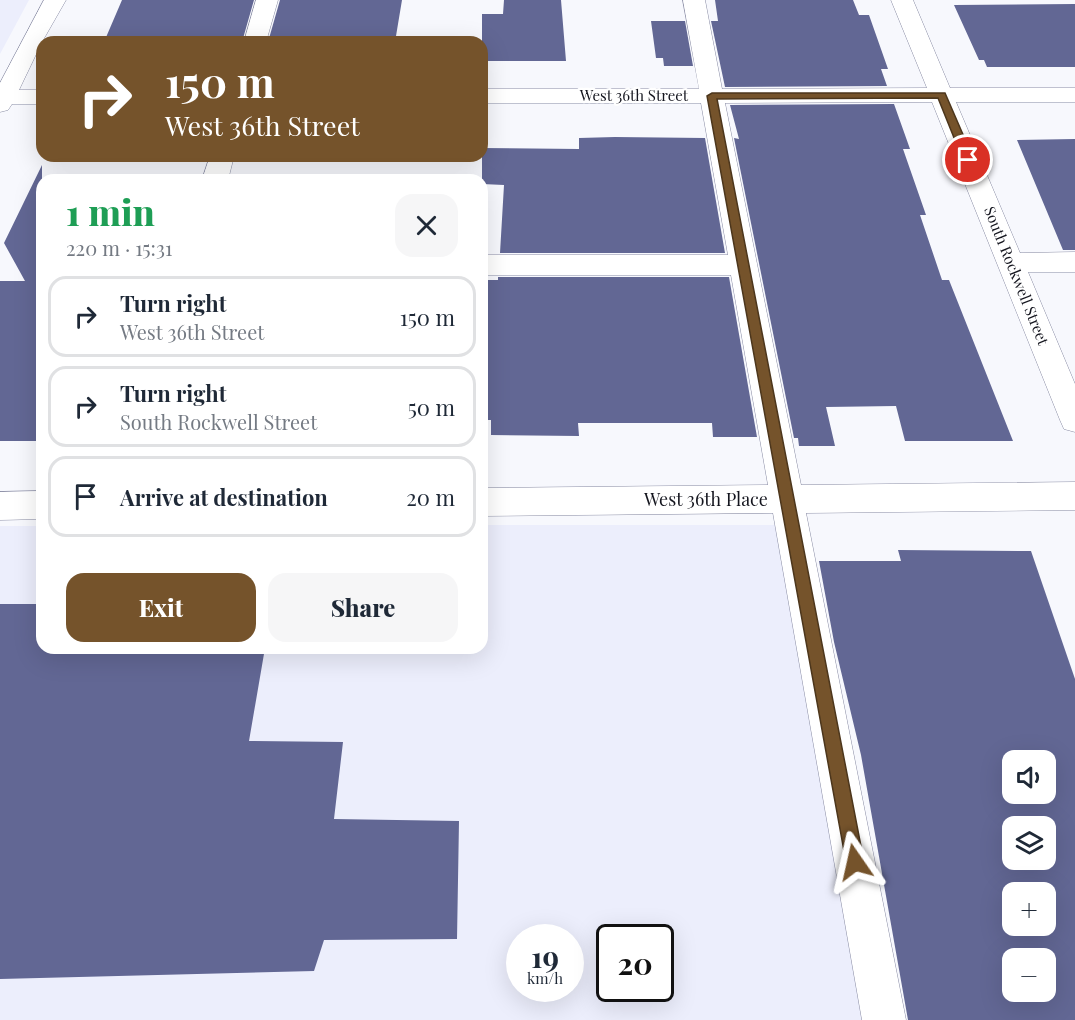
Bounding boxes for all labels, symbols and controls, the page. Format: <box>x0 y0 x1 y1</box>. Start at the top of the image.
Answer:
text: 150 m <box>165 53 275 109</box>
icon: right <box>66 60 144 138</box>
street label: West 36th Street <box>579 85 689 105</box>
text: West 36th Street <box>165 107 360 143</box>
pin <box>942 134 993 185</box>
icon: arrive <box>951 143 984 176</box>
text: 1 min <box>66 187 155 235</box>
button: close <box>395 194 458 257</box>
street label: South Rockwell Street <box>980 203 1054 349</box>
text: 220 m · 15:31 <box>66 234 172 261</box>
text: Turn right <box>120 288 226 318</box>
icon: right <box>69 300 102 333</box>
text: 150 m <box>400 302 455 332</box>
text: West 36th Street <box>120 318 264 345</box>
text: Turn right <box>120 378 226 408</box>
icon: right <box>69 390 102 423</box>
text: 50 m <box>408 392 455 422</box>
text: South Rockwell Street <box>120 408 317 435</box>
icon: arrive <box>69 480 102 513</box>
text: Arrive at destination <box>120 482 328 512</box>
text: 20 m <box>406 482 455 512</box>
street label: West 36th Place <box>643 487 768 511</box>
button: Exit <box>66 573 256 642</box>
button: Share <box>268 573 458 642</box>
map controls <box>1002 750 1056 1002</box>
button: sound <box>1002 750 1056 804</box>
button: layers <box>1002 816 1056 870</box>
position arrow <box>823 830 887 894</box>
button: + <box>1002 882 1056 936</box>
speed limit sign: 20 <box>596 924 674 1002</box>
text: 19 <box>531 936 559 976</box>
button: − <box>1002 948 1056 1002</box>
text: km/h <box>527 968 563 988</box>

